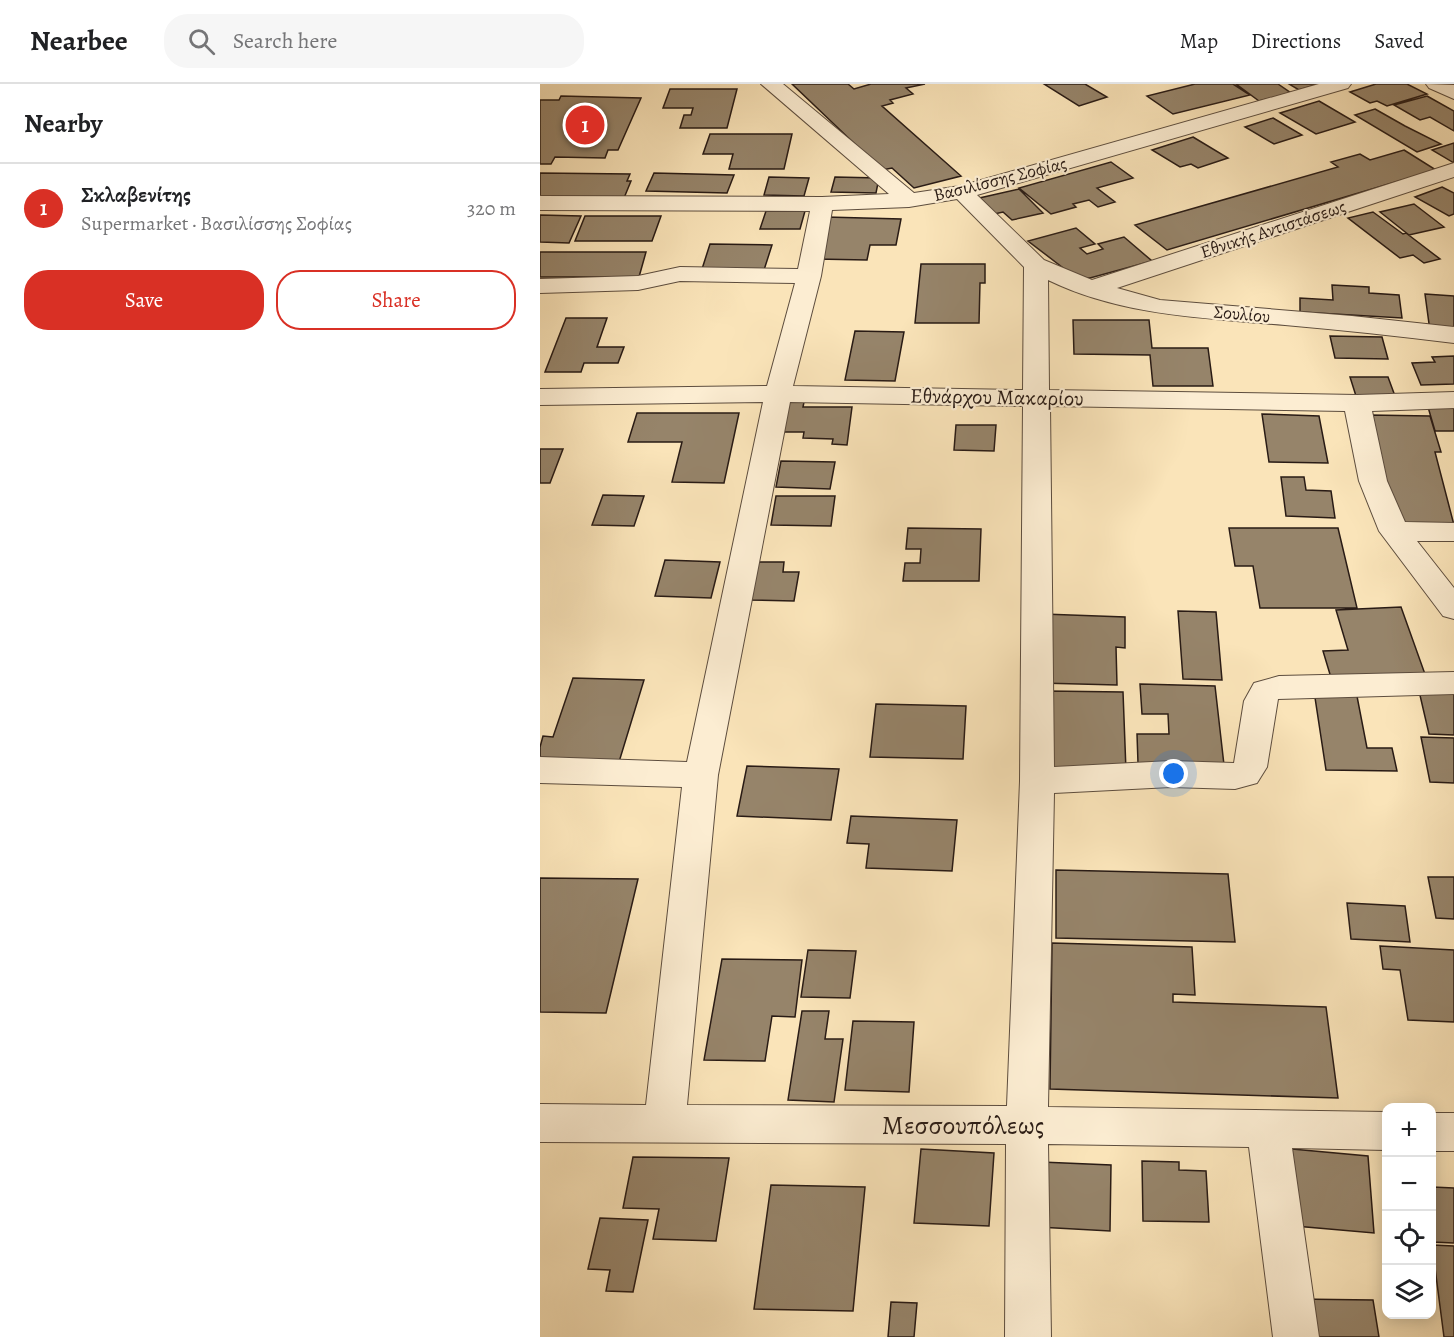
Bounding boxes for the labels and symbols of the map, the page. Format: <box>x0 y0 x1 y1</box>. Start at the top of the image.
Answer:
pin: 1 <box>566 102 604 147</box>
street label: Βασιλίσσης Σοφίας <box>931 151 1069 207</box>
street label: Εθνικής Αντιστάσεως <box>1197 194 1349 264</box>
street label: Σουλίου <box>1213 300 1271 328</box>
street label: Εθνάρχου Μακαρίου <box>910 381 1084 413</box>
your location <box>1159 759 1188 788</box>
street label: Μεσσουπόλεως <box>882 1108 1044 1143</box>

